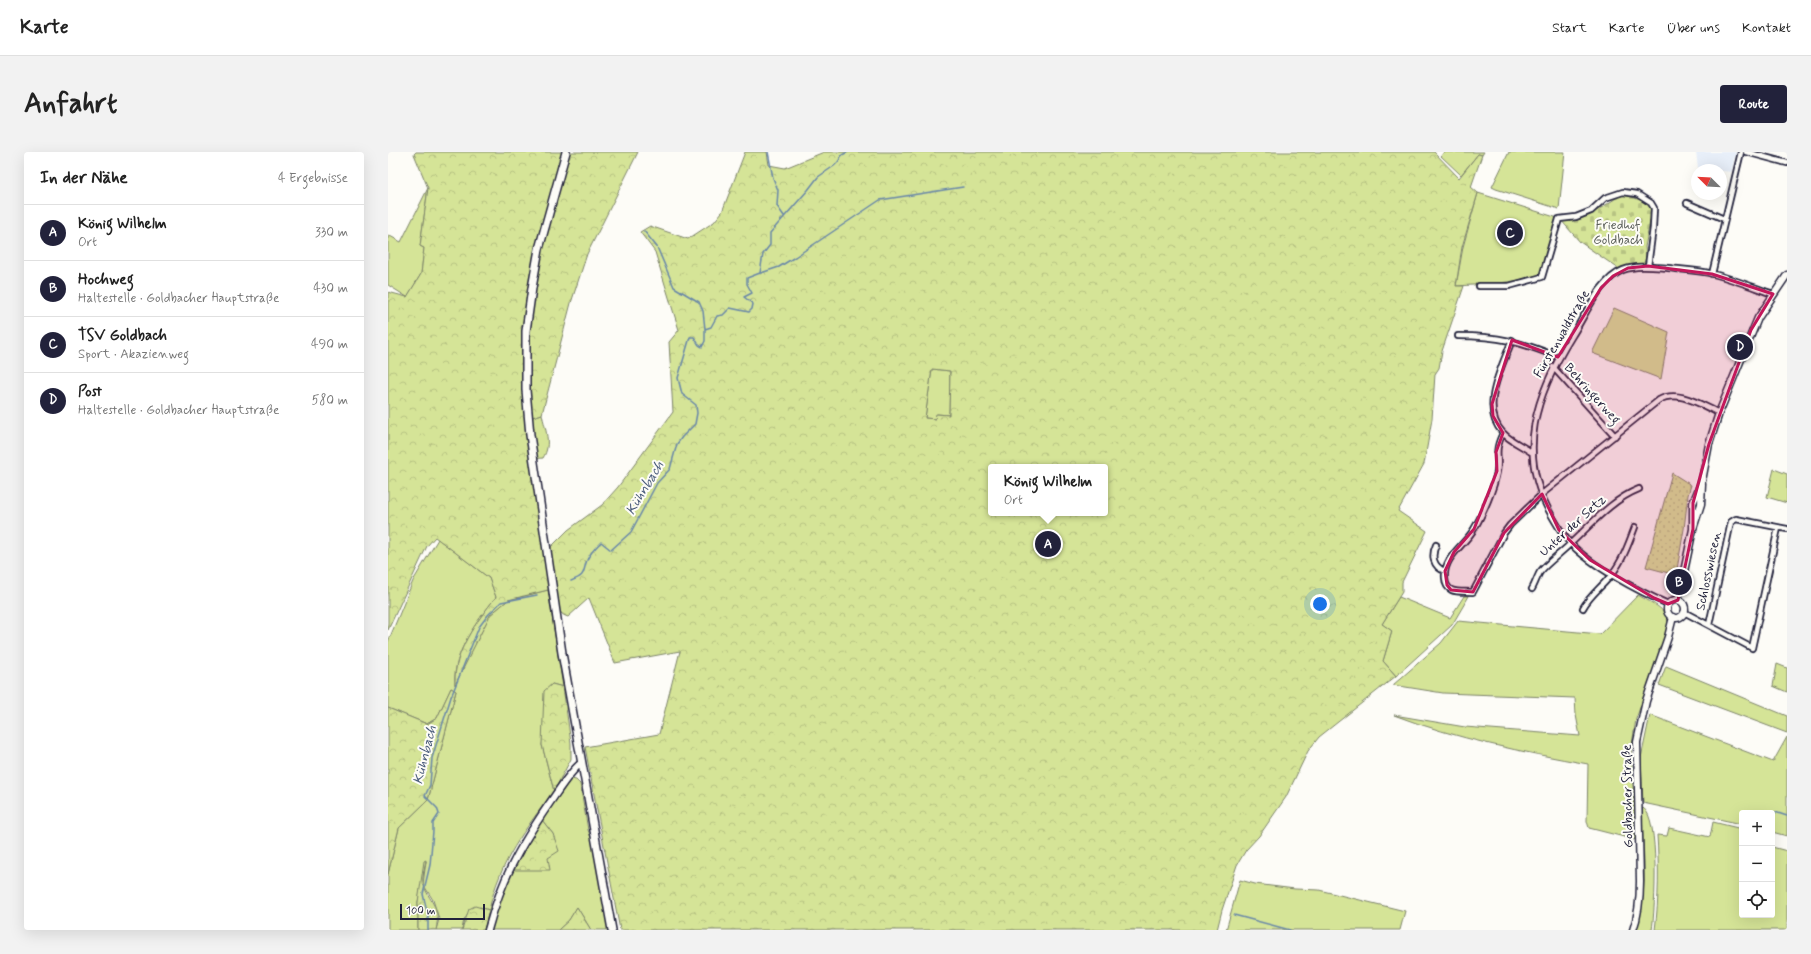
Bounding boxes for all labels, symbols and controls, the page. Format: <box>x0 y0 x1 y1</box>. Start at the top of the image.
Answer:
text: Karte <box>20 15 69 40</box>
text: Start <box>1552 19 1587 37</box>
text: Karte <box>1609 19 1644 37</box>
text: Über uns <box>1666 19 1720 37</box>
text: Kontakt <box>1742 19 1791 37</box>
button: Route <box>1720 85 1787 123</box>
text: Anfahrt <box>24 86 117 123</box>
north arrow <box>1691 164 1727 200</box>
text: In der Nähe <box>40 167 128 189</box>
text: 4 Ergebnisse <box>278 170 348 187</box>
text: König Wilhelm <box>78 214 167 234</box>
park label: Friedhof Goldbach <box>1593 217 1643 249</box>
pin: C <box>1497 218 1523 248</box>
text: A <box>49 224 57 241</box>
text: 330 m <box>315 224 348 241</box>
text: Ort <box>78 234 97 251</box>
text: Hochweg <box>78 270 134 290</box>
text: B <box>49 280 57 297</box>
text: 430 m <box>313 280 348 297</box>
street label: Fürstenwaldstraße <box>1530 287 1594 381</box>
text: Haltestelle · Goldbacher Hauptstraße <box>78 290 279 307</box>
text: TSV Goldbach <box>78 326 167 346</box>
pin: D <box>1727 332 1753 362</box>
text: C <box>48 336 58 353</box>
text: 490 m <box>311 336 348 353</box>
text: Sport · Akazienweg <box>78 346 189 363</box>
street label: Behringerweg <box>1558 360 1624 430</box>
text: Post <box>78 382 102 402</box>
text: D <box>49 392 57 409</box>
text: 580 m <box>311 392 348 409</box>
text: Haltestelle · Goldbacher Hauptstraße <box>78 402 279 419</box>
water label: Kühnbach <box>622 458 668 518</box>
popup <box>988 464 1108 516</box>
text: König Wilhelm <box>1004 472 1092 492</box>
text: Ort <box>1004 492 1023 509</box>
street label: Unter der Setz <box>1536 492 1610 560</box>
pin: A <box>1035 529 1061 559</box>
street label: Schlosswiesen <box>1692 530 1726 612</box>
pin: B <box>1666 567 1692 597</box>
your location <box>1310 594 1330 614</box>
water label: Kühnbach <box>409 724 441 786</box>
street label: Goldbacher Straße <box>1619 744 1637 848</box>
map controls <box>1739 810 1775 918</box>
button: + <box>1739 810 1775 846</box>
button: − <box>1739 846 1775 882</box>
button: locate <box>1739 882 1775 918</box>
scale bar <box>400 902 485 921</box>
text: 100 m <box>406 904 436 918</box>

